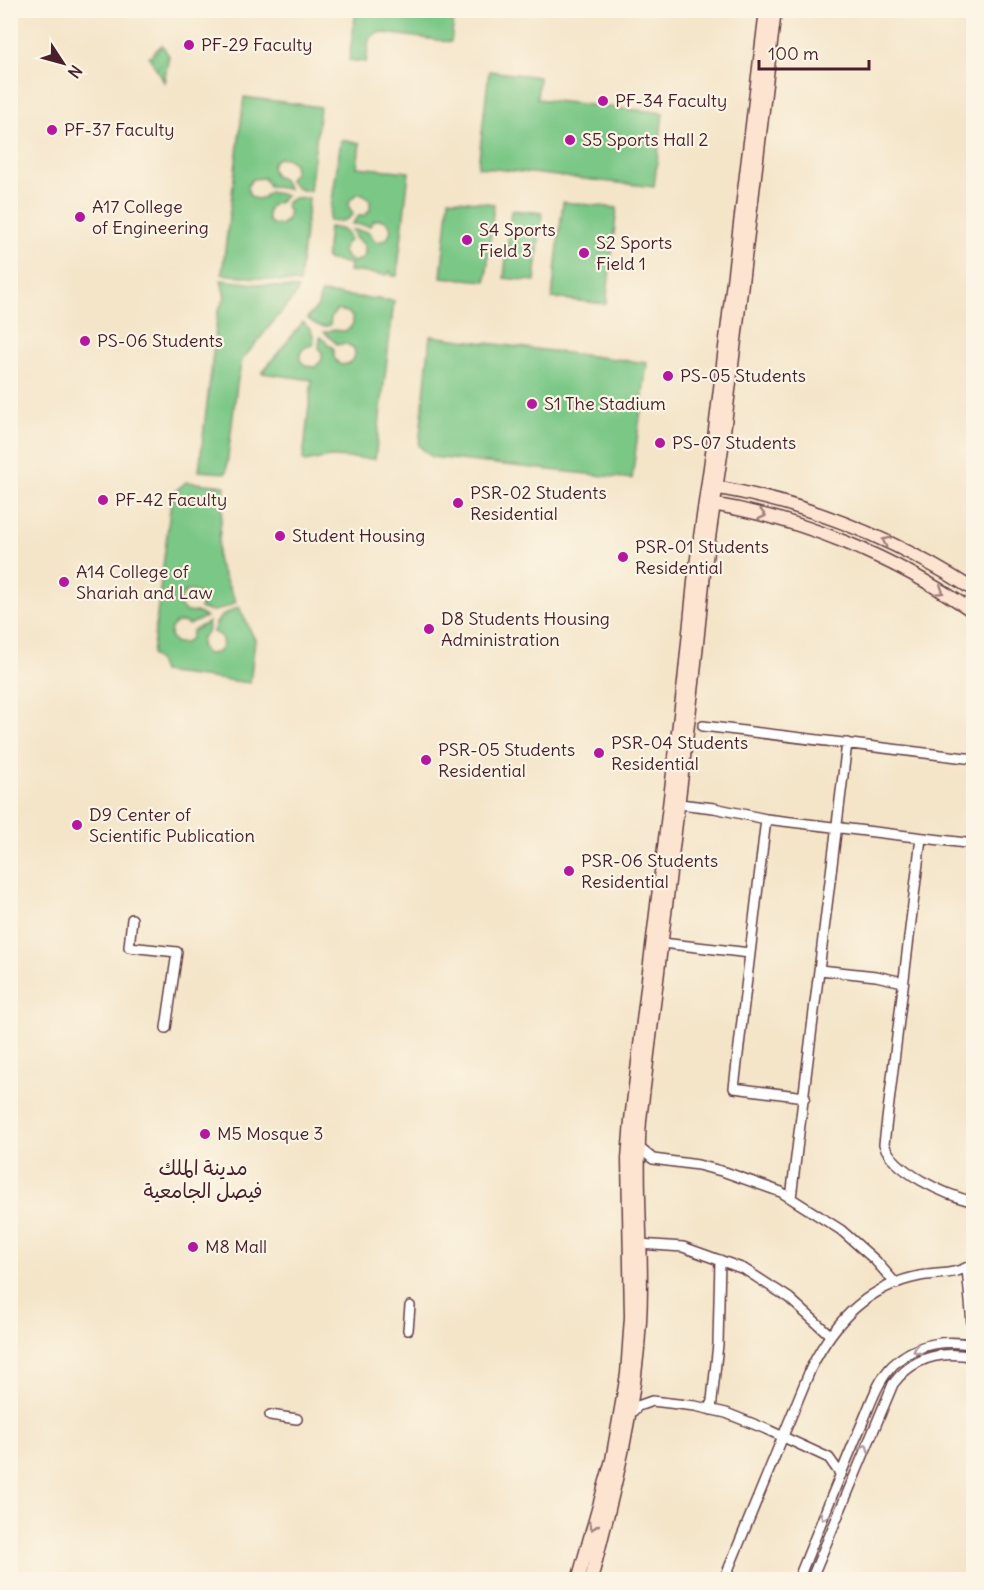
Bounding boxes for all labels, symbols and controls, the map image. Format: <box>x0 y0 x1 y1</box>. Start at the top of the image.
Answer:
north arrow <box>33 33 93 93</box>
place label: PF-29 Faculty <box>201 33 313 56</box>
scale bar <box>759 33 868 71</box>
marker: PF-29 Faculty <box>182 38 196 52</box>
text: 100 m <box>768 42 819 65</box>
text: N <box>64 61 86 82</box>
place label: PF-34 Faculty <box>615 89 727 112</box>
marker: PF-34 Faculty <box>596 94 610 108</box>
place label: PF-37 Faculty <box>64 118 175 141</box>
marker: PF-37 Faculty <box>45 123 59 137</box>
place label: S5 Sports Hall 2 <box>582 128 708 151</box>
marker: S5 Sports Hall 2 <box>563 133 577 147</box>
place label: A17 College of Engineering <box>92 195 209 239</box>
marker: A17 College of Engineering <box>73 210 87 224</box>
place label: S4 Sports Field 3 <box>479 218 556 262</box>
place label: S2 Sports Field 1 <box>596 231 672 275</box>
marker: S4 Sports Field 3 <box>460 233 474 247</box>
marker: S2 Sports Field 1 <box>577 246 591 260</box>
place label: PS-06 Students <box>97 329 223 352</box>
marker: PS-06 Students <box>78 334 92 348</box>
place label: PS-05 Students <box>680 364 806 387</box>
marker: PS-05 Students <box>661 369 675 383</box>
place label: S1 The Stadium <box>544 392 666 415</box>
marker: S1 The Stadium <box>525 397 539 411</box>
place label: PS-07 Students <box>672 431 796 454</box>
marker: PS-07 Students <box>653 436 667 450</box>
place label: PSR-02 Students Residential <box>470 481 607 525</box>
place label: PF-42 Faculty <box>115 488 227 511</box>
marker: PF-42 Faculty <box>96 493 110 507</box>
marker: PSR-02 Students Residential <box>451 496 465 510</box>
one-way arrow <box>756 507 766 520</box>
place label: Student Housing <box>292 524 425 547</box>
marker: Student Housing <box>273 529 287 543</box>
place label: PSR-01 Students Residential <box>635 535 769 579</box>
one-way arrow <box>882 537 893 548</box>
marker: PSR-01 Students Residential <box>616 550 630 564</box>
place label: A14 College of Shariah and Law <box>76 560 213 604</box>
marker: A14 College of Shariah and Law <box>57 575 71 589</box>
one-way arrow <box>934 583 944 595</box>
place label: D8 Students Housing Administration <box>441 607 610 651</box>
marker: D8 Students Housing Administration <box>422 622 436 636</box>
place label: PSR-04 Students Residential <box>611 731 748 775</box>
place label: PSR-05 Students Residential <box>438 738 575 782</box>
marker: PSR-04 Students Residential <box>592 746 606 760</box>
marker: PSR-05 Students Residential <box>419 753 433 767</box>
place label: D9 Center of Scientific Publication <box>89 803 255 847</box>
marker: D9 Center of Scientific Publication <box>70 818 84 832</box>
place label: PSR-06 Students Residential <box>581 849 718 893</box>
marker: PSR-06 Students Residential <box>562 864 576 878</box>
place label: M5 Mosque 3 <box>217 1122 324 1145</box>
marker: M5 Mosque 3 <box>198 1127 212 1141</box>
district label: مدينة الملك فيصل الجامعية <box>143 1155 263 1203</box>
place label: M8 Mall <box>205 1235 267 1258</box>
marker: M8 Mall <box>186 1240 200 1254</box>
one-way arrow <box>912 1343 923 1355</box>
one-way arrow <box>858 1443 870 1454</box>
one-way arrow <box>819 1510 831 1521</box>
one-way arrow <box>587 1521 600 1531</box>

